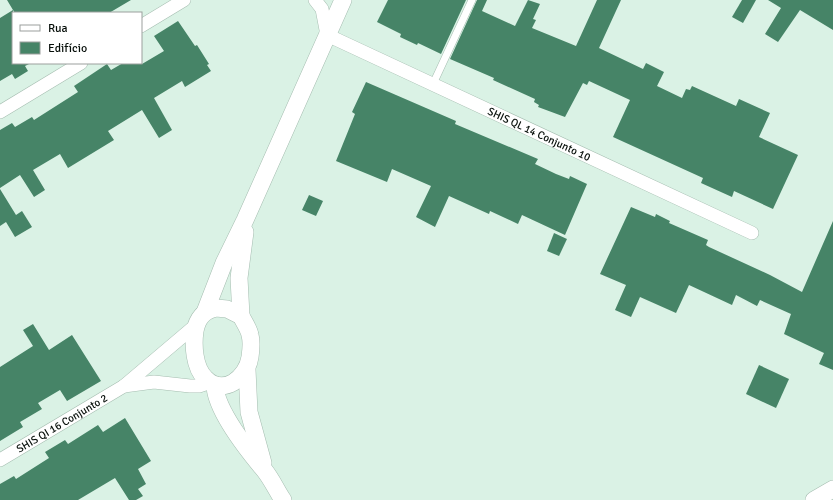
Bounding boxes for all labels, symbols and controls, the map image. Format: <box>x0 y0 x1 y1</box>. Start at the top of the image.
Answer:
legend <box>12 12 142 64</box>
text: Rua <box>48 21 68 36</box>
text: Edifício <box>48 41 87 56</box>
street label: SHIS QL 14 Conjunto 10 <box>486 104 593 163</box>
street label: SHIS QI 16 Conjunto 2 <box>14 391 110 455</box>

